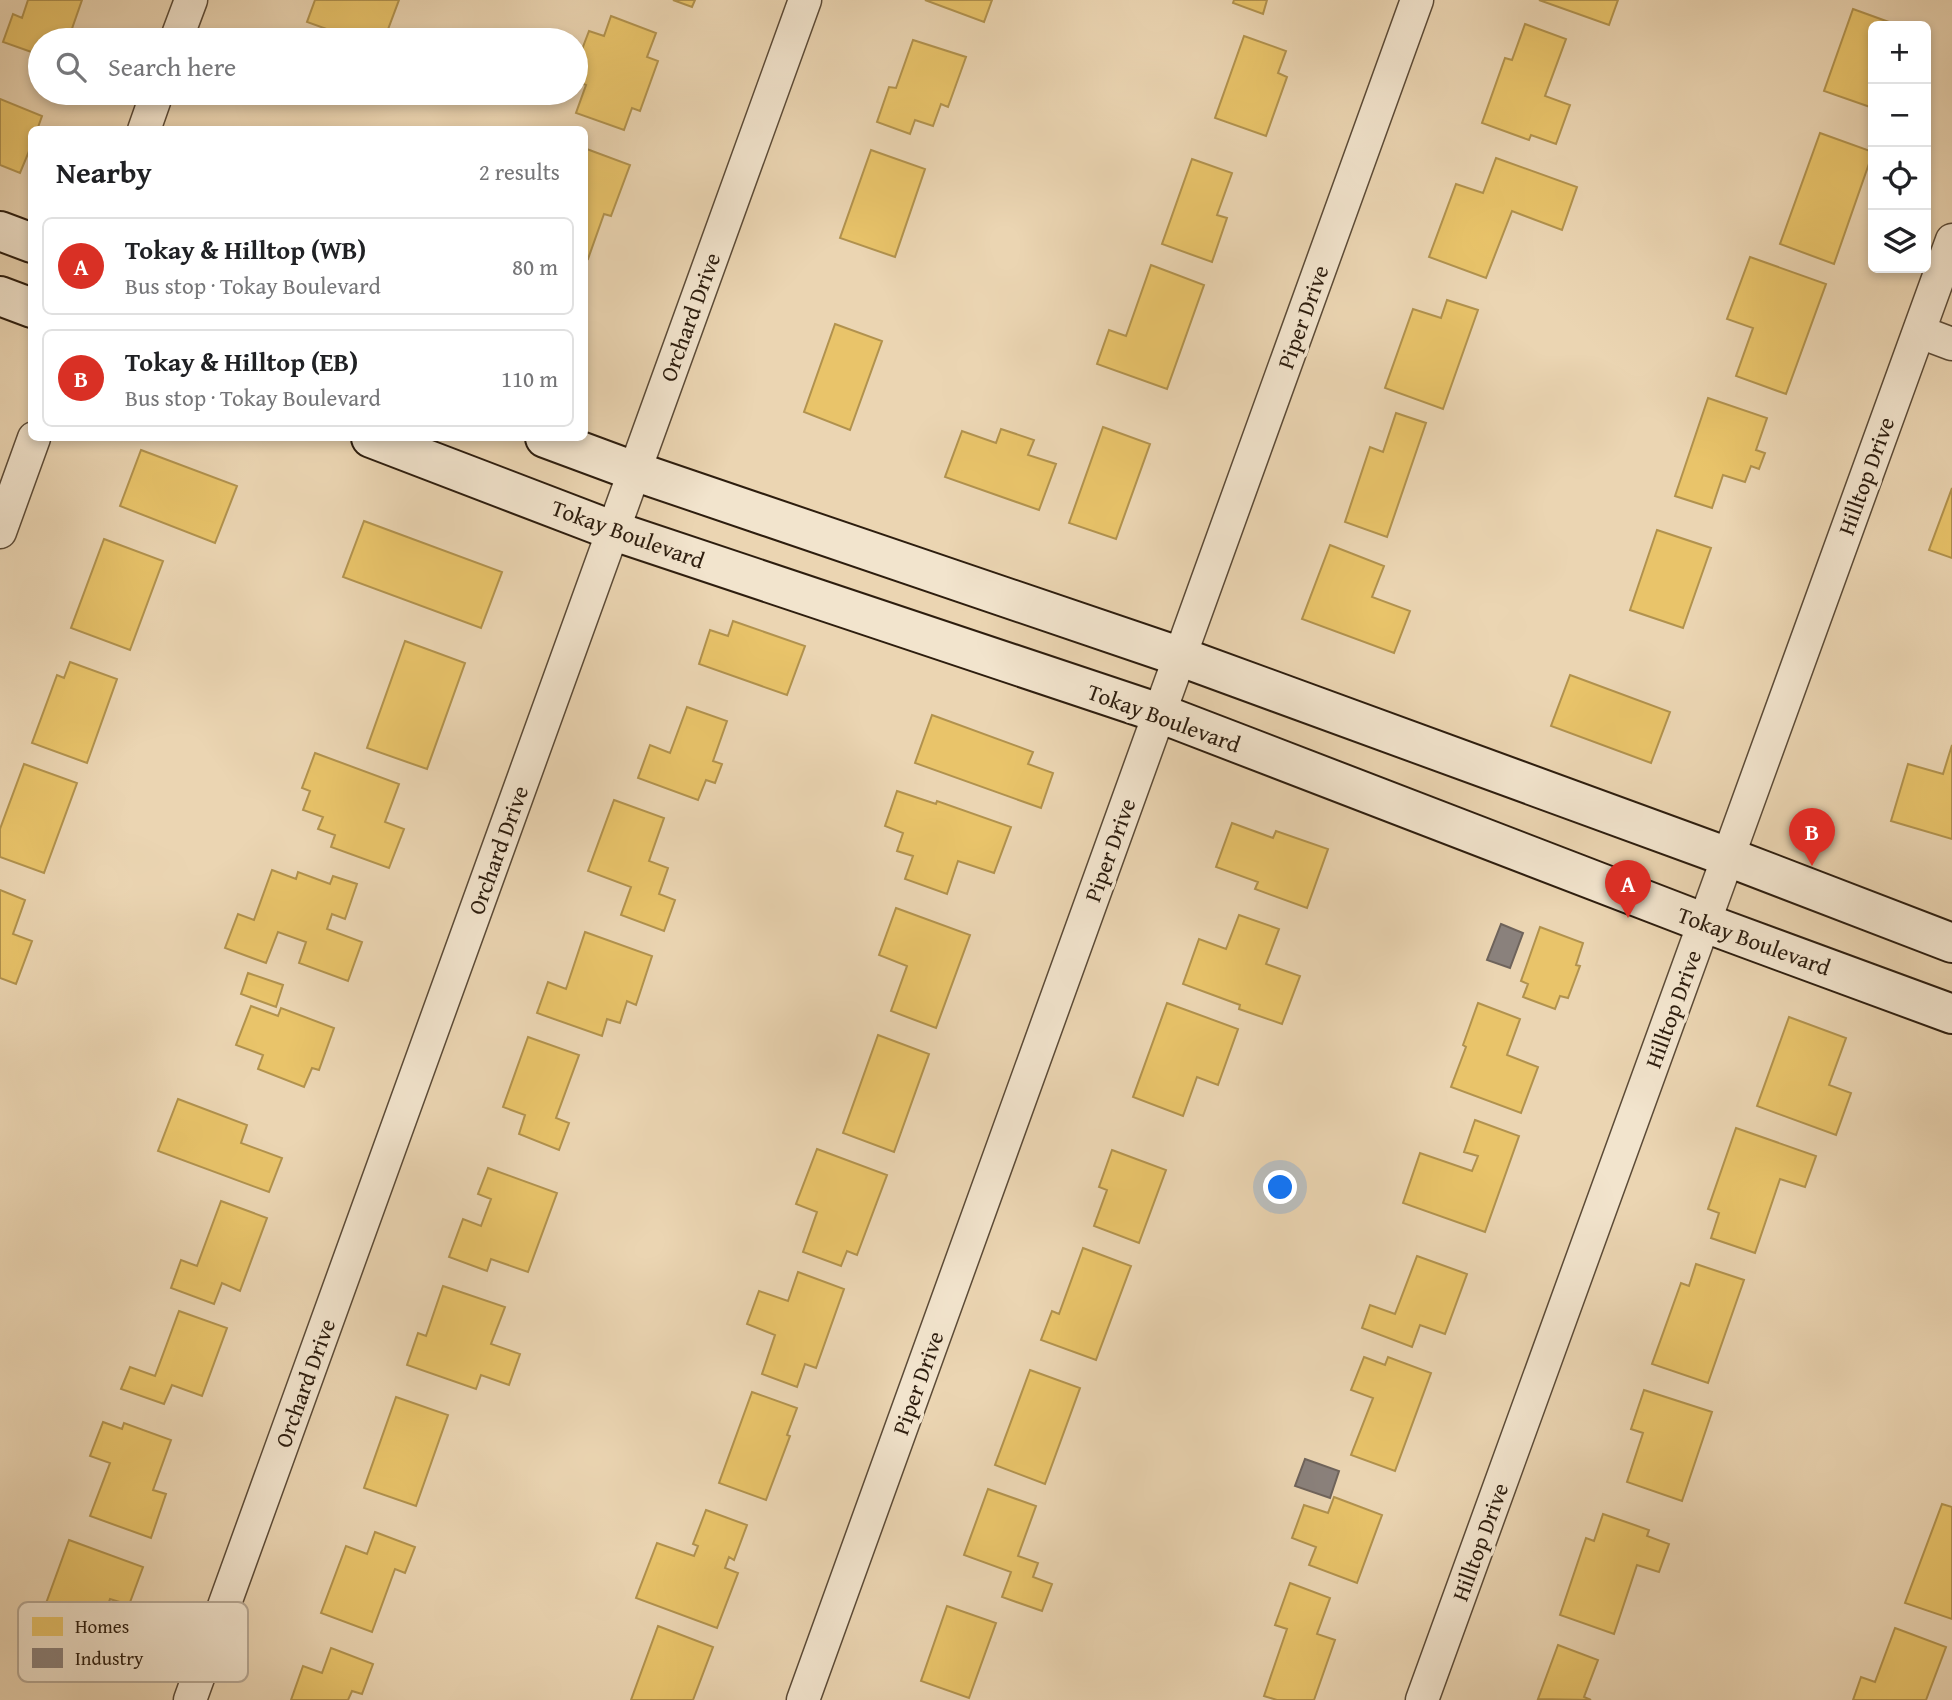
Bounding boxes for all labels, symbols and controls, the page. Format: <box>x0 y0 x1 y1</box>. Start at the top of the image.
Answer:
map controls <box>1868 21 1931 273</box>
button: + <box>1868 21 1931 84</box>
search box <box>28 28 588 105</box>
text: Search here <box>108 47 236 86</box>
icon: search <box>52 48 90 86</box>
button: − <box>1868 84 1931 147</box>
button: locate <box>1868 147 1931 210</box>
text: Nearby <box>56 150 152 194</box>
text: 2 results <box>479 155 560 188</box>
button: layers <box>1868 210 1931 273</box>
text: Tokay & Hilltop (WB) <box>125 230 366 269</box>
street label: Orchard Drive <box>651 248 728 386</box>
text: A <box>74 250 88 283</box>
text: 80 m <box>512 250 558 283</box>
street label: Piper Drive <box>1269 260 1337 373</box>
text: Bus stop · Tokay Boulevard <box>125 269 381 302</box>
text: Tokay & Hilltop (EB) <box>125 342 358 381</box>
text: B <box>74 362 88 395</box>
text: 110 m <box>501 362 558 395</box>
text: Bus stop · Tokay Boulevard <box>125 381 381 414</box>
street label: Hilltop Drive <box>1829 412 1902 540</box>
street label: Tokay Boulevard <box>547 491 710 577</box>
street label: Tokay Boulevard <box>1083 675 1246 761</box>
street label: Orchard Drive <box>459 781 536 919</box>
street label: Piper Drive <box>1076 793 1144 906</box>
pin: B <box>1789 808 1835 866</box>
pin: A <box>1605 860 1651 918</box>
street label: Tokay Boulevard <box>1673 898 1836 984</box>
street label: Hilltop Drive <box>1636 945 1709 1073</box>
your location <box>1263 1170 1297 1204</box>
street label: Orchard Drive <box>266 1314 343 1452</box>
street label: Piper Drive <box>884 1326 952 1439</box>
street label: Hilltop Drive <box>1443 1478 1516 1606</box>
legend <box>18 1602 248 1682</box>
text: Homes <box>75 1612 129 1640</box>
text: Industry <box>75 1644 144 1672</box>

